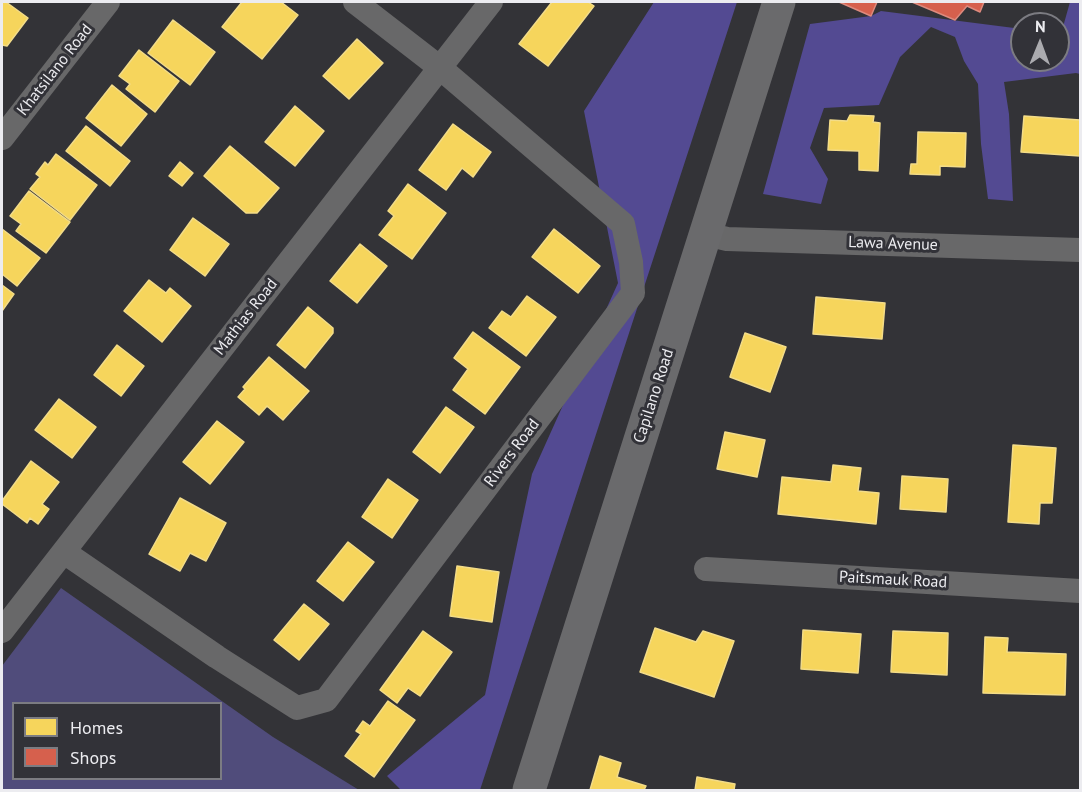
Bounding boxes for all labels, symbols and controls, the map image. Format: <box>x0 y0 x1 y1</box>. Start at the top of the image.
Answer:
north arrow <box>1010 12 1070 72</box>
text: N <box>1035 16 1046 36</box>
street label: Khatsilano Road <box>13 20 97 120</box>
street label: Lawa Avenue <box>848 233 938 255</box>
street label: Mathias Road <box>210 275 282 359</box>
street label: Capilano Road <box>630 347 678 445</box>
street label: Rivers Road <box>480 415 544 491</box>
street label: Paitsmauk Road <box>839 568 947 592</box>
legend <box>12 702 222 780</box>
text: Homes <box>70 716 123 739</box>
text: Shops <box>70 746 116 769</box>

